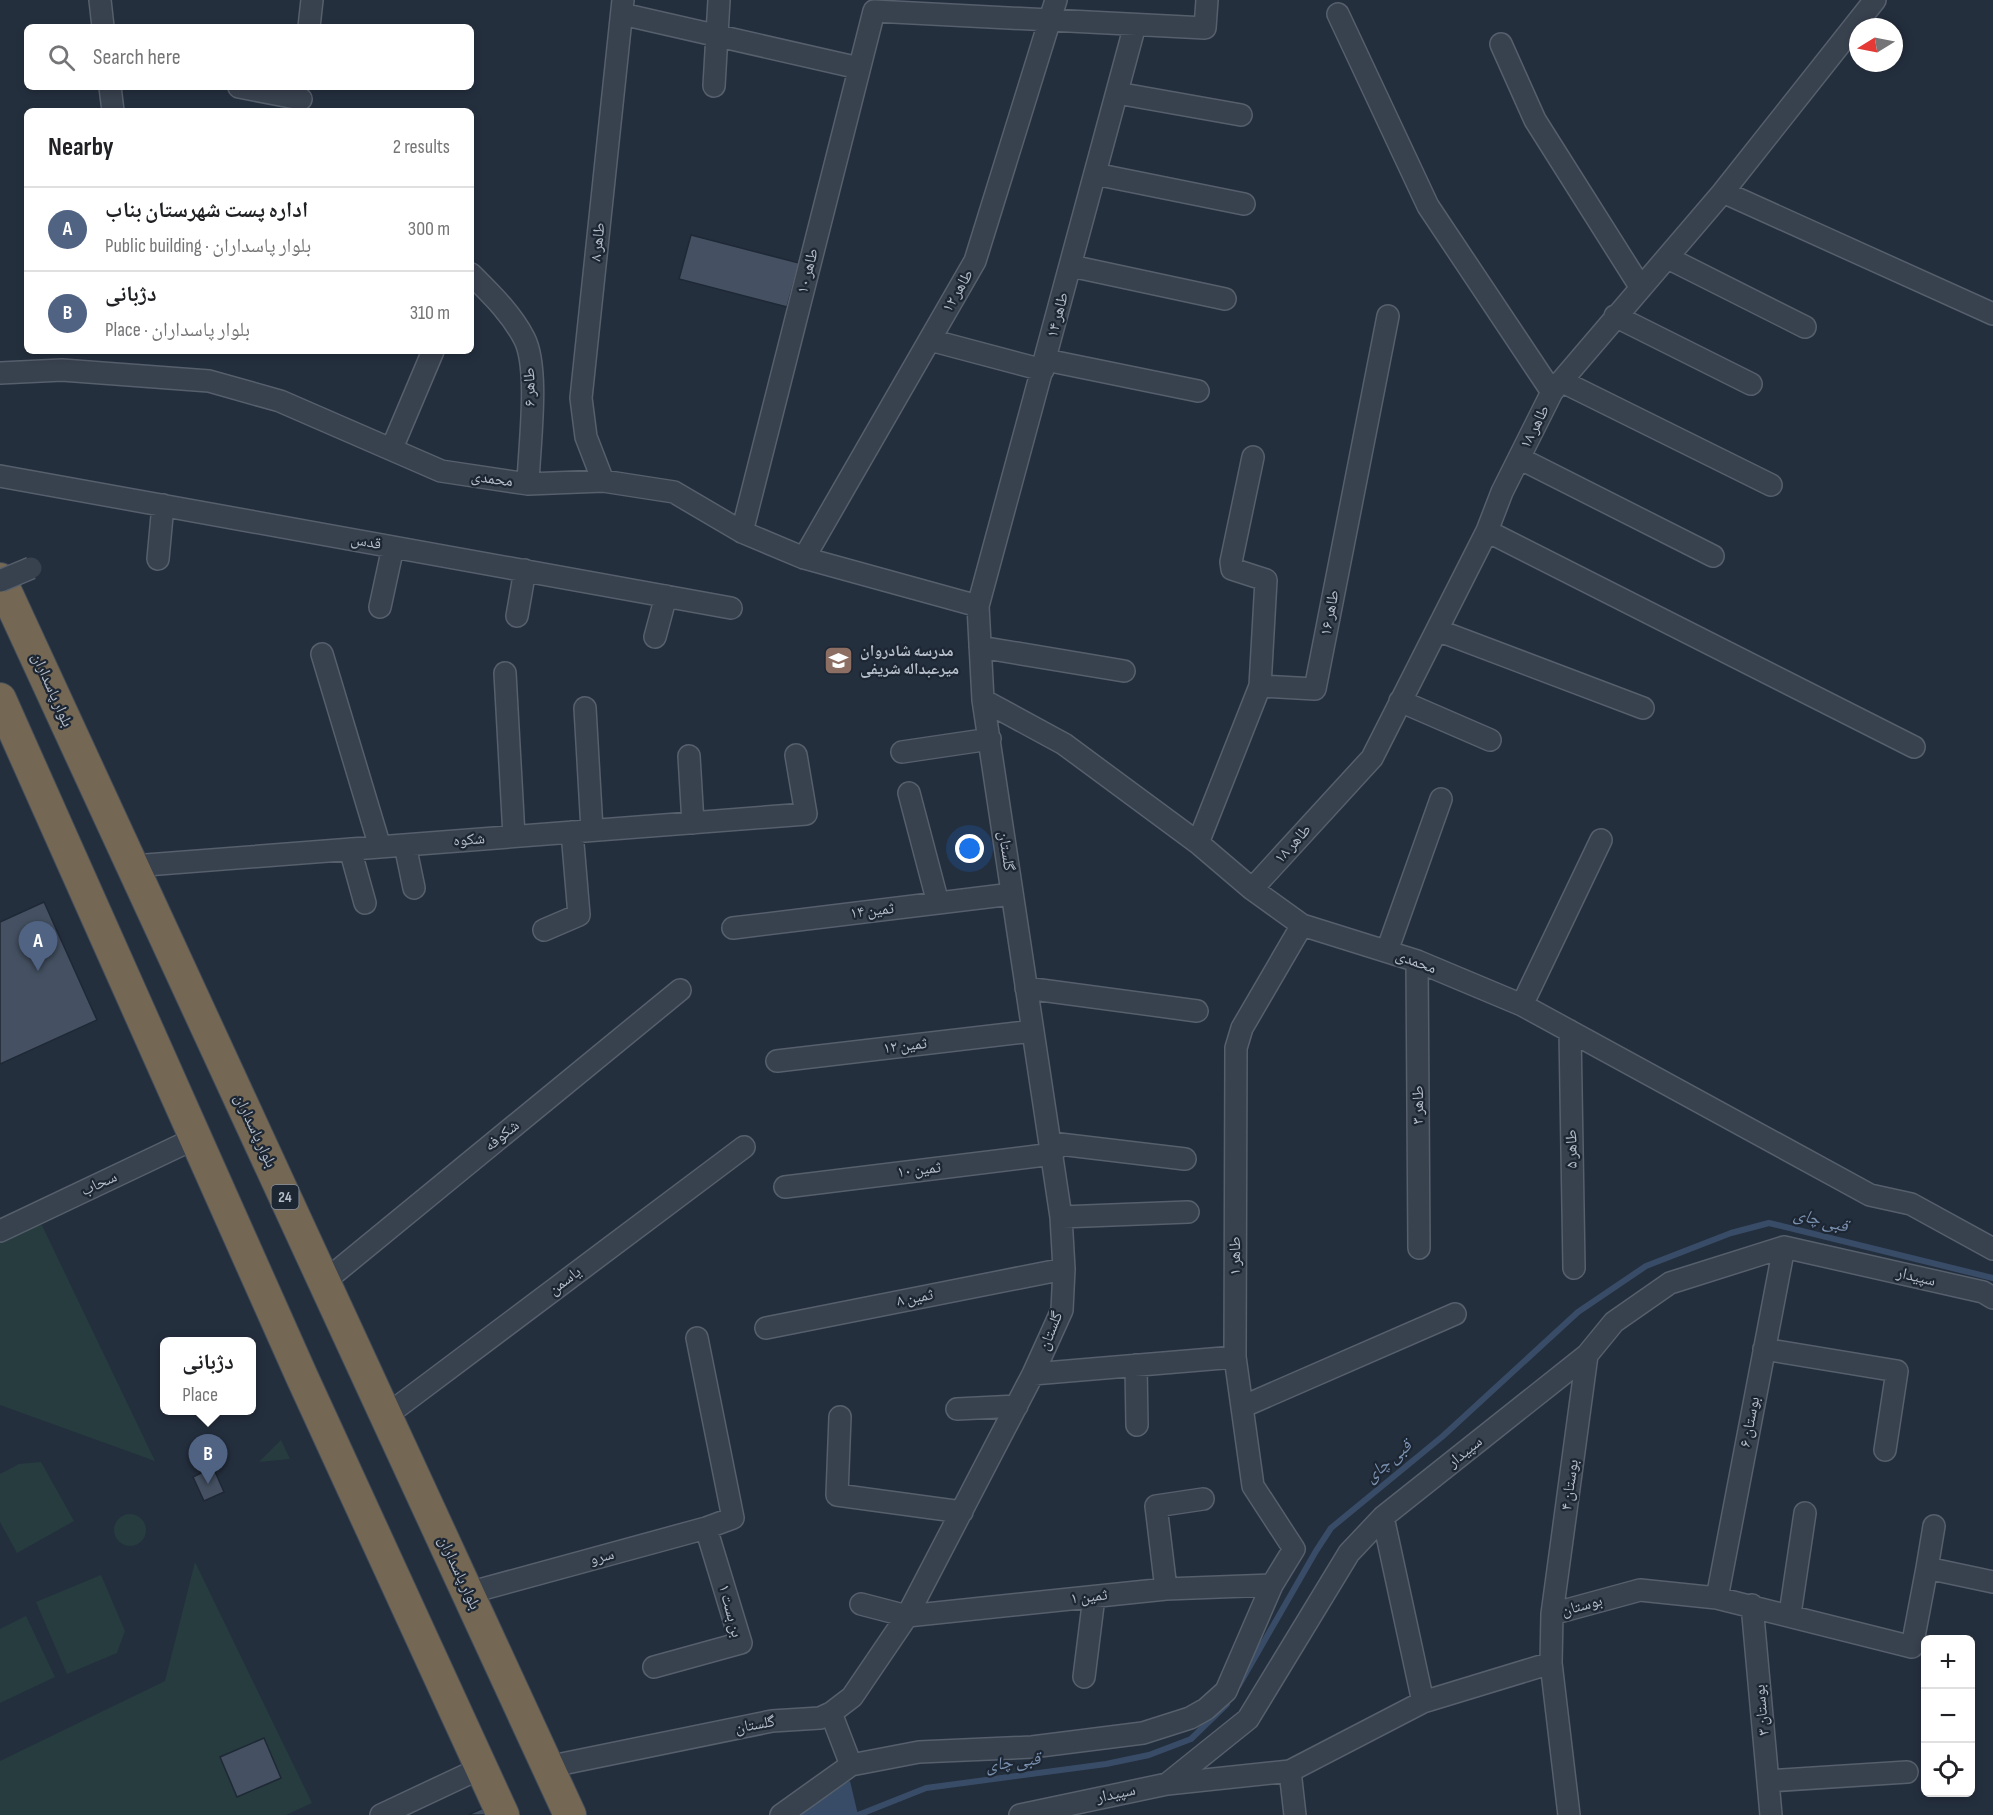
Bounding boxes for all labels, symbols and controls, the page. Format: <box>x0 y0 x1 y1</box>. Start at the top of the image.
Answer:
north arrow <box>1849 18 1903 72</box>
search box <box>24 24 474 90</box>
icon: search <box>45 41 78 74</box>
text: Search here <box>93 44 180 71</box>
text: Nearby <box>48 132 114 163</box>
text: 2 results <box>393 135 450 159</box>
text: اداره پست شهرستان بناب <box>105 197 308 224</box>
text: A <box>63 217 72 241</box>
text: 300 m <box>408 217 450 241</box>
street label: طاهر ۸ <box>587 222 609 262</box>
text: Public building · بلوار پاسداران <box>105 234 311 258</box>
street label: طاهر ۱۰ <box>793 246 823 296</box>
street label: طاهر ۱۲ <box>938 266 978 316</box>
text: دژبانی <box>105 281 156 308</box>
street label: طاهر ۱۴ <box>1043 290 1073 340</box>
text: B <box>63 301 72 325</box>
text: 310 m <box>410 301 450 325</box>
text: Place · بلوار پاسداران <box>105 318 250 342</box>
street label: طاهر ۶ <box>520 367 540 407</box>
street label: طاهر ۱۸ <box>1516 402 1554 452</box>
street label: محمدی <box>470 467 514 491</box>
street label: قدس <box>349 530 383 554</box>
street label: طاهر ۱۶ <box>1316 589 1344 637</box>
place label: مدرسه شادروان میرعبداله شریفی <box>860 642 959 679</box>
school or university icon: مدرسه شادروان میرعبداله شریفی <box>823 644 855 676</box>
street label: بلوار پاسداران <box>27 650 77 730</box>
street label: طاهر ۱۸ <box>1271 821 1315 867</box>
street label: شکوه <box>452 829 486 851</box>
street label: گلستان <box>994 830 1018 873</box>
your location <box>955 834 984 863</box>
street label: ثمین ۱۴ <box>849 899 896 923</box>
pin: A <box>18 922 57 971</box>
street label: محمدی <box>1393 946 1439 978</box>
street label: ثمین ۱۲ <box>882 1034 929 1058</box>
street label: طاهر ۳ <box>1409 1086 1428 1124</box>
street label: بلوار پاسداران <box>230 1091 280 1171</box>
street label: شکوفه <box>481 1116 523 1156</box>
street label: طاهر ۵ <box>1562 1129 1582 1169</box>
street label: ثمین ۱۰ <box>896 1158 943 1182</box>
street label: سحاب <box>78 1167 120 1201</box>
road number: 24 <box>272 1185 298 1209</box>
water label: قبی چای <box>1792 1203 1852 1237</box>
street label: طاهر ۱ <box>1226 1237 1245 1275</box>
street label: یاسمن <box>545 1263 585 1299</box>
street label: سپیدار <box>1894 1263 1937 1291</box>
street label: ثمین ۸ <box>895 1285 936 1311</box>
street label: گلستان <box>1035 1308 1067 1353</box>
popup <box>160 1337 256 1415</box>
text: دژبانی <box>182 1349 234 1376</box>
text: Place <box>182 1383 218 1407</box>
street label: بوستان ۶ <box>1736 1395 1764 1449</box>
street label: سپیدار <box>1443 1432 1486 1472</box>
pin: B <box>188 1434 228 1484</box>
water label: قبی چای <box>1360 1434 1418 1487</box>
street label: بوستان ۴ <box>1557 1458 1583 1512</box>
street label: بلوار پاسداران <box>434 1533 484 1613</box>
street label: سرو <box>588 1545 616 1569</box>
street label: بن بست ۱ <box>714 1582 746 1640</box>
street label: ثمین ۱ <box>1070 1586 1109 1608</box>
street label: بوستان <box>1559 1591 1605 1621</box>
map controls <box>1921 1635 1975 1797</box>
button: + <box>1921 1635 1975 1689</box>
street label: بوستان ۳ <box>1750 1684 1774 1736</box>
button: − <box>1921 1689 1975 1743</box>
street label: گلستان <box>733 1712 777 1738</box>
button: locate <box>1921 1743 1975 1797</box>
water label: قبی چای <box>984 1747 1044 1776</box>
street label: سپیدار <box>1094 1781 1137 1808</box>

